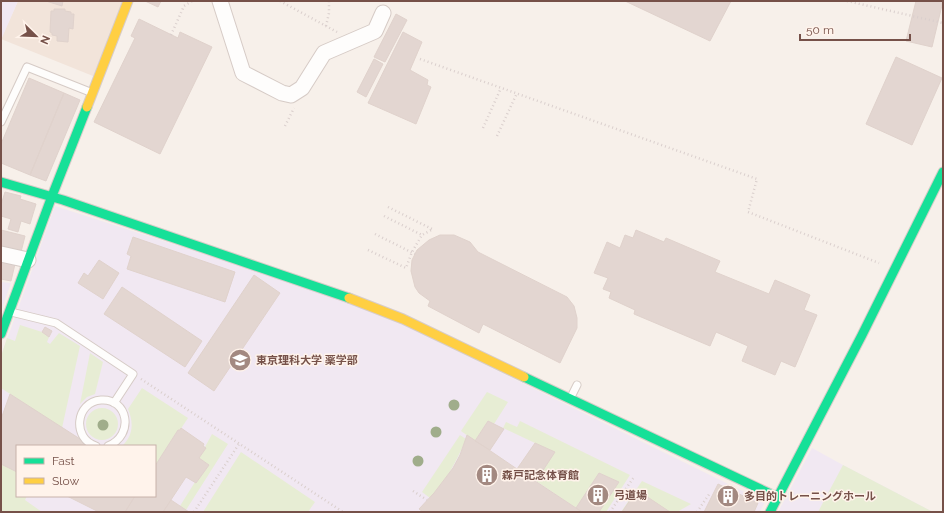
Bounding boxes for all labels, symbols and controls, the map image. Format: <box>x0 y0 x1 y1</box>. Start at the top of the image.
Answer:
north arrow <box>16 16 56 56</box>
scale bar <box>800 16 910 42</box>
text: 50 m <box>806 23 834 37</box>
text: N <box>37 33 52 46</box>
school or university icon: 東京理科大学 薬学部 <box>227 347 253 373</box>
place label: 東京理科大学 薬学部 <box>256 354 358 367</box>
legend <box>16 445 156 497</box>
text: Fast <box>52 454 75 468</box>
building icon: 森戸記念体育館 <box>474 462 500 488</box>
place label: 森戸記念体育館 <box>502 469 579 482</box>
text: Slow <box>52 474 79 488</box>
building icon: 弓道場 <box>585 482 611 508</box>
building icon: 多目的トレーニングホール <box>715 483 741 509</box>
place label: 弓道場 <box>614 489 647 502</box>
place label: 多目的トレーニングホール <box>744 490 876 503</box>

